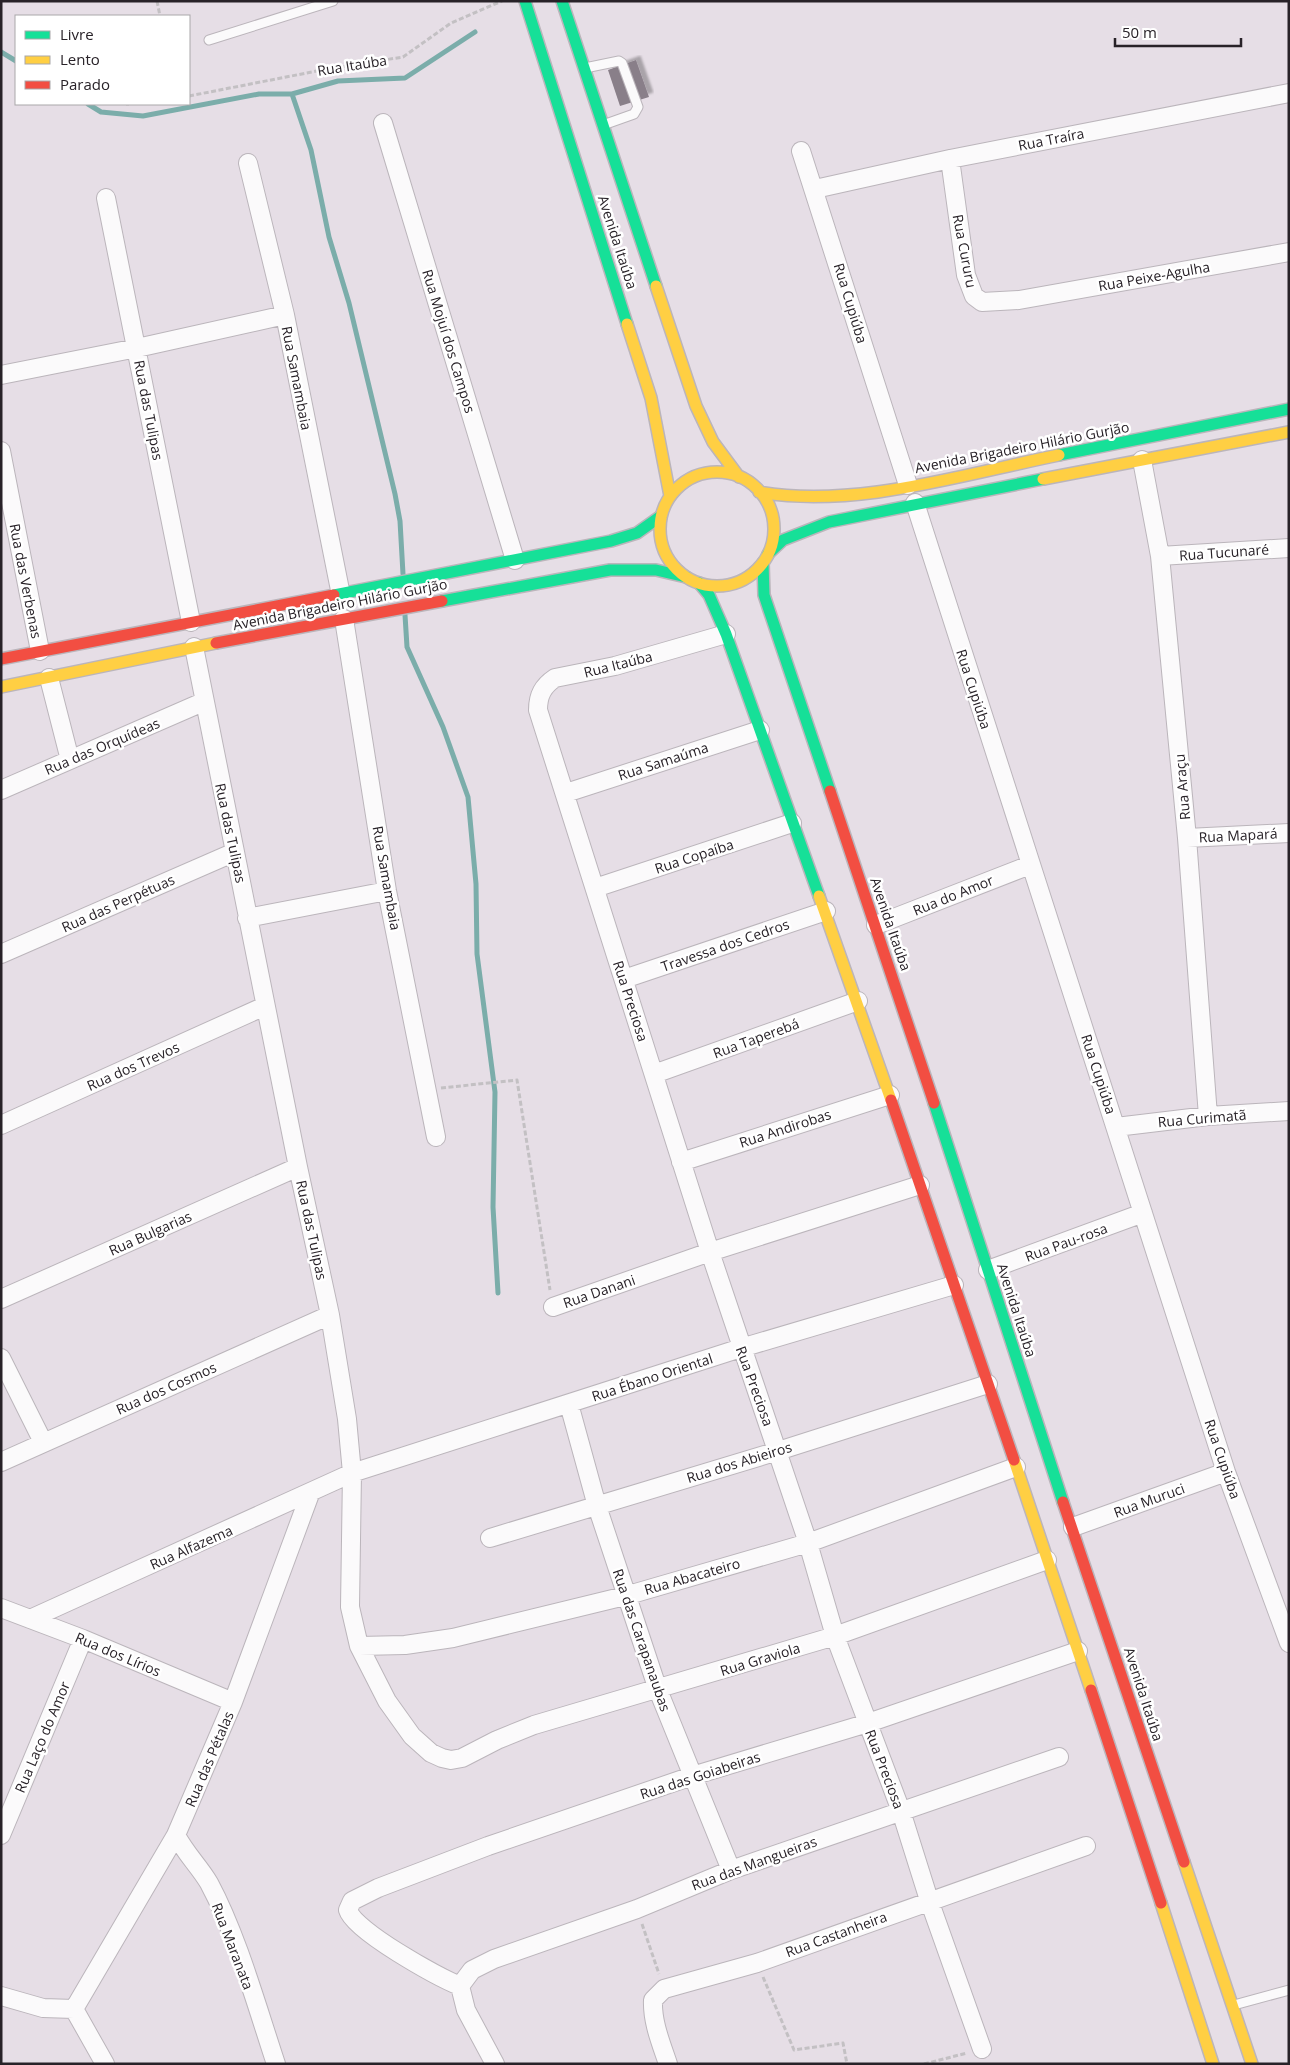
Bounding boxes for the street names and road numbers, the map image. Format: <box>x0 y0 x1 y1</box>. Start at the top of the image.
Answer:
street label: Rua Itaúba <box>316 50 388 80</box>
street label: Rua Traíra <box>1016 123 1086 155</box>
street label: Avenida Itaúba <box>594 193 642 291</box>
street label: Rua Cururu <box>949 213 981 289</box>
street label: Rua Peixe-Agulha <box>1097 257 1211 295</box>
street label: Rua Cupiúba <box>830 260 872 346</box>
street label: Rua Mojuí dos Campos <box>418 267 480 416</box>
street label: Rua Samambaia <box>278 324 316 432</box>
street label: Rua das Tulipas <box>130 358 168 462</box>
street label: Avenida Brigadeiro Hilário Gurjão <box>913 417 1131 477</box>
street label: Rua das Verbenas <box>6 522 47 640</box>
street label: Rua Tucunaré <box>1178 539 1270 565</box>
street label: Avenida Brigadeiro Hilário Gurjão <box>231 574 449 634</box>
street label: Rua Itaúba <box>582 646 654 682</box>
street label: Rua Cupiúba <box>952 647 996 731</box>
street label: Rua das Orquídeas <box>41 713 163 779</box>
street label: Rua Samaúma <box>615 737 711 785</box>
street label: Rua Araçu <box>1170 753 1194 821</box>
street label: Rua das Tulipas <box>211 781 251 885</box>
street label: Rua Mapará <box>1198 823 1278 847</box>
street label: Rua Samambaia <box>368 824 406 932</box>
street label: Rua Copaíba <box>652 834 736 878</box>
street label: Rua das Perpétuas <box>59 869 178 936</box>
street label: Rua do Amor <box>910 870 996 920</box>
street label: Avenida Itaúba <box>866 875 916 973</box>
street label: Travessa dos Cedros <box>658 914 792 976</box>
street label: Rua Preciosa <box>609 958 653 1044</box>
street label: Rua Taperebá <box>710 1014 802 1062</box>
street label: Rua Cupiúba <box>1077 1032 1121 1116</box>
street label: Rua dos Trevos <box>84 1037 183 1095</box>
street label: Rua Andirobas <box>737 1104 834 1152</box>
street label: Rua Curimatã <box>1157 1105 1247 1131</box>
street label: Rua das Tulipas <box>292 1178 332 1282</box>
street label: Rua Bulgarias <box>106 1206 195 1260</box>
street label: Rua Pau-rosa <box>1022 1218 1110 1266</box>
street label: Avenida Itaúba <box>993 1261 1041 1359</box>
street label: Rua Danani <box>560 1270 638 1312</box>
street label: Rua Preciosa <box>732 1343 778 1429</box>
street label: Rua Ébano Oriental <box>589 1348 715 1406</box>
street label: Rua dos Cosmos <box>113 1357 219 1419</box>
street label: Rua Cupiúba <box>1200 1417 1246 1501</box>
street label: Rua dos Abieiros <box>684 1437 794 1487</box>
street label: Rua Muruci <box>1111 1478 1187 1522</box>
street label: Rua Alfazema <box>147 1520 235 1574</box>
street label: Rua Abacateiro <box>642 1553 742 1599</box>
street label: Rua das Carapanaubas <box>609 1566 675 1714</box>
street label: Rua dos Lírios <box>72 1627 164 1681</box>
street label: Rua Graviola <box>718 1638 802 1680</box>
street label: Avenida Itaúba <box>1120 1645 1168 1743</box>
street label: Rua Laço do Amor <box>10 1678 74 1796</box>
street label: Rua das Pétalas <box>180 1708 238 1810</box>
street label: Rua Preciosa <box>861 1726 909 1812</box>
street label: Rua das Goiabeiras <box>637 1746 763 1803</box>
street label: Rua das Mangueiras <box>689 1831 820 1895</box>
street label: Rua Maranata <box>208 1900 258 1992</box>
street label: Rua Castanheira <box>783 1907 889 1961</box>

